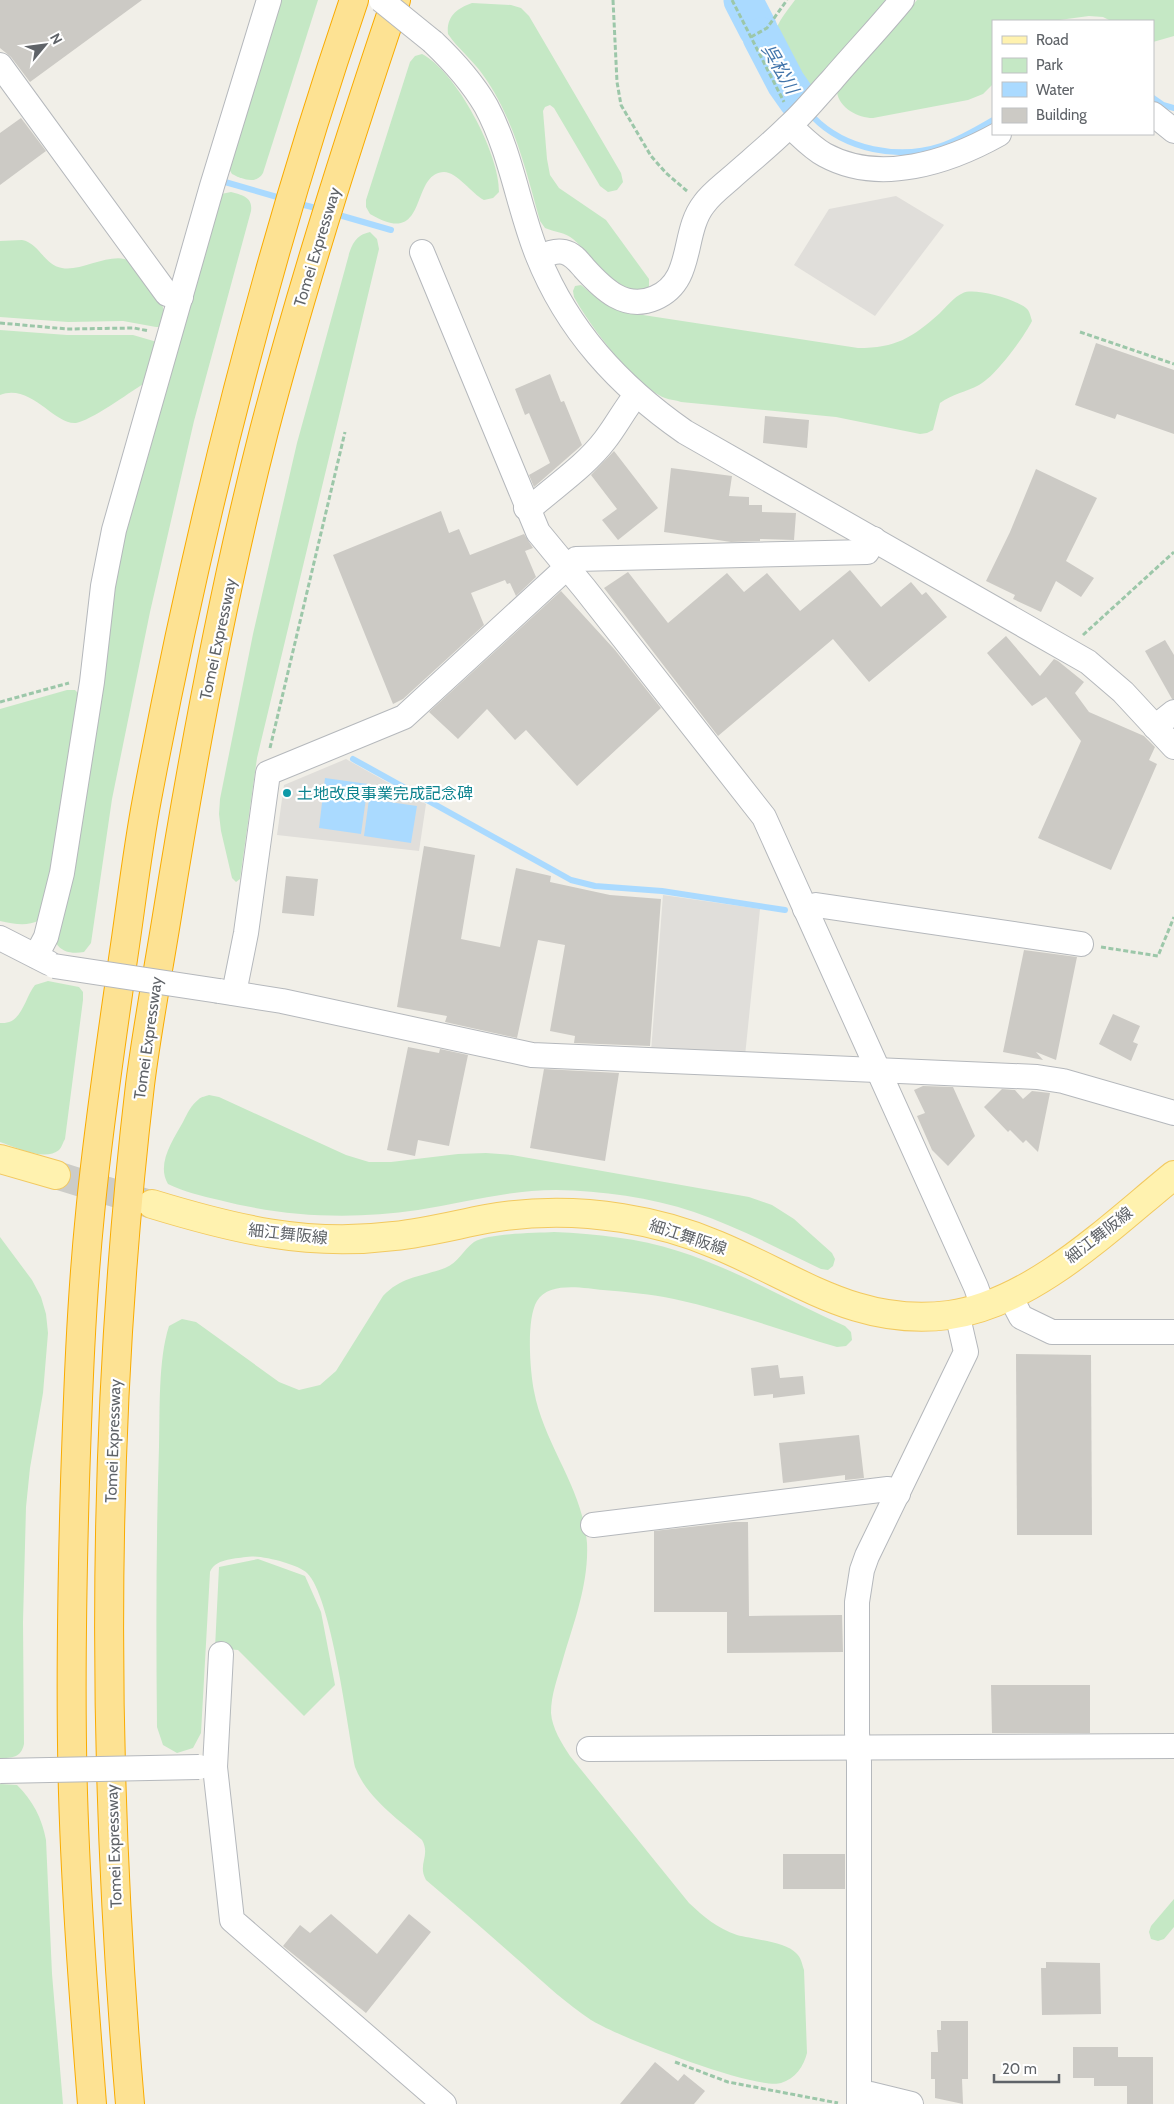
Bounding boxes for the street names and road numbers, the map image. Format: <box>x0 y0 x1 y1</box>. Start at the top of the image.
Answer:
street label: Tomei Expressway <box>290 185 344 309</box>
street label: Tomei Expressway <box>196 576 240 702</box>
street label: Tomei Expressway <box>130 975 166 1101</box>
street label: 細江舞阪線 <box>1062 1203 1136 1267</box>
street label: 細江舞阪線 <box>647 1216 729 1258</box>
street label: 細江舞阪線 <box>247 1220 329 1248</box>
street label: Tomei Expressway <box>101 1379 125 1503</box>
street label: Tomei Expressway <box>102 1784 126 1908</box>

